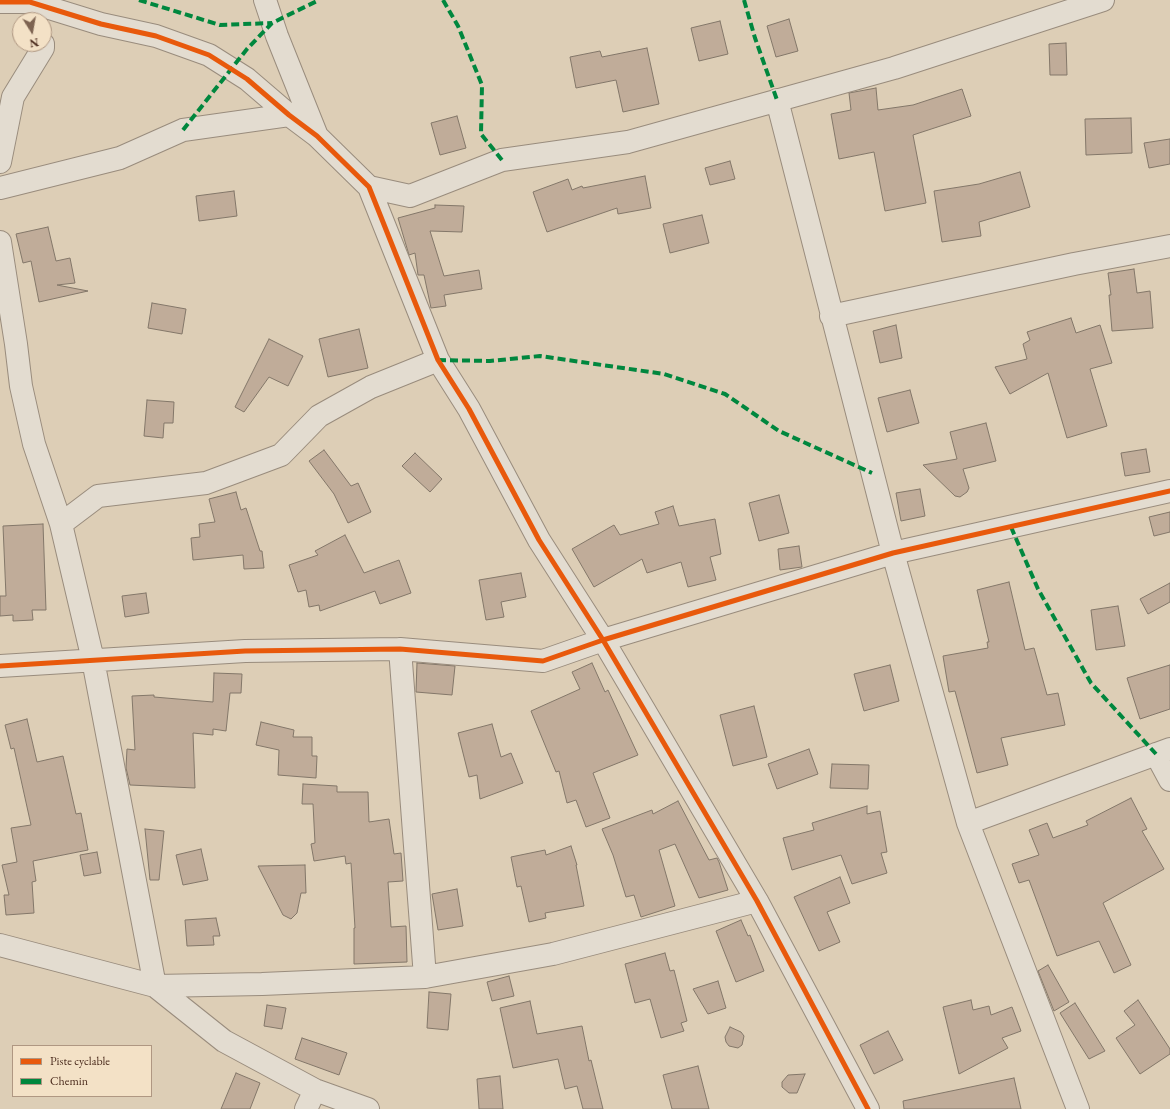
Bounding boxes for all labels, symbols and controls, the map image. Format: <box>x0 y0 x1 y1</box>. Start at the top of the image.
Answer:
north arrow <box>12 12 52 52</box>
text: N <box>28 35 40 51</box>
legend <box>12 1045 152 1097</box>
text: Piste cyclable <box>50 1053 110 1069</box>
text: Chemin <box>50 1073 88 1089</box>

